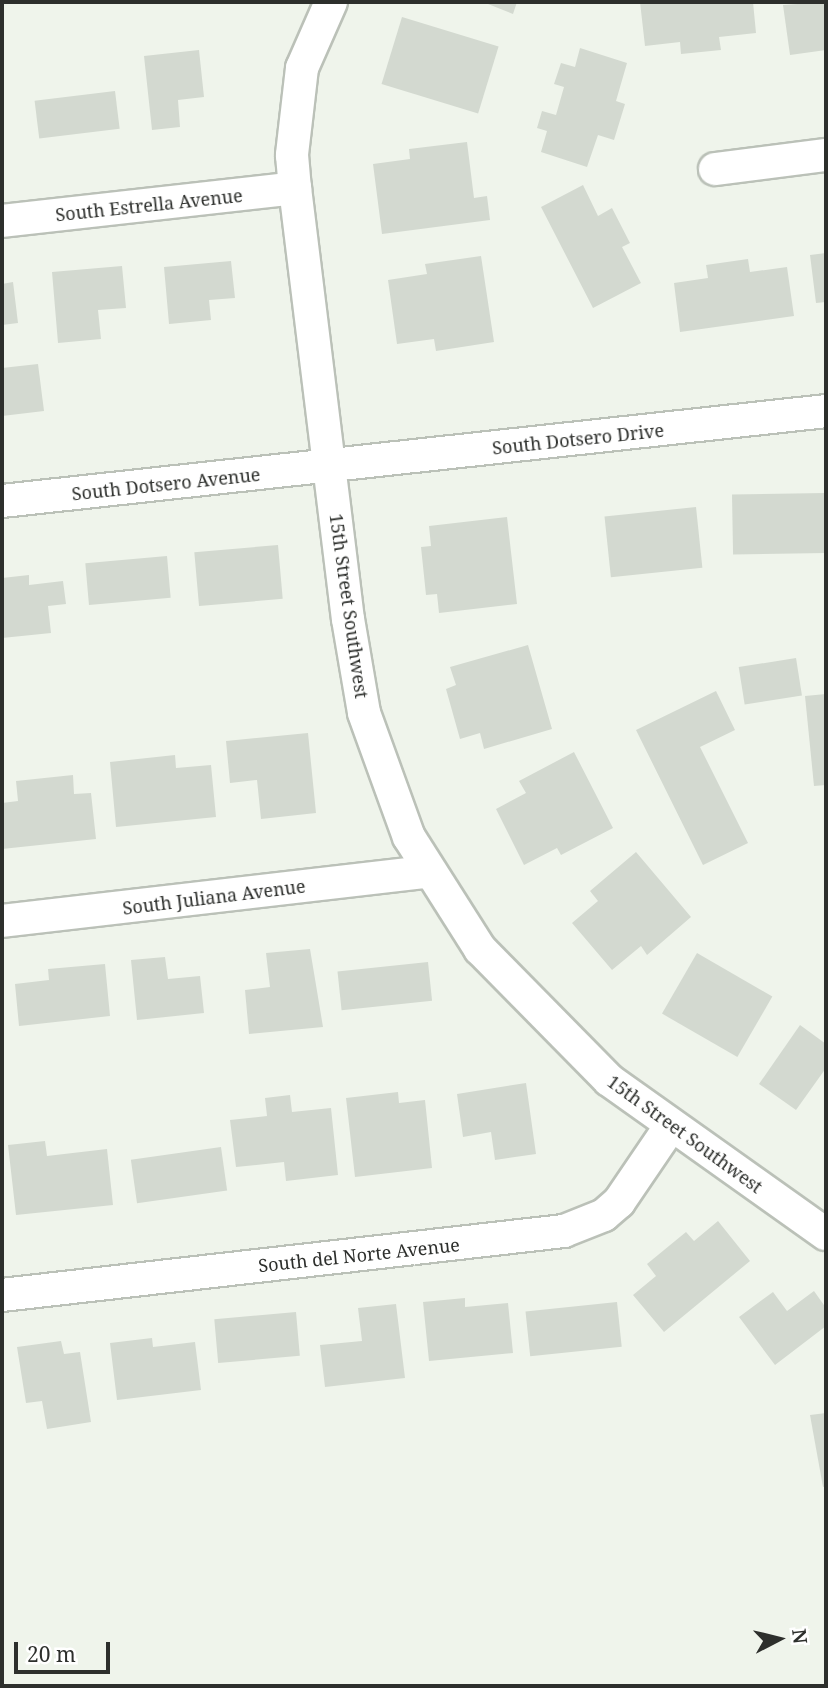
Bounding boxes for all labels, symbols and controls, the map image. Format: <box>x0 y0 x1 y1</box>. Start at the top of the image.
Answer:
street label: South Estrella Avenue <box>54 184 244 226</box>
street label: South Dotsero Drive <box>491 419 665 459</box>
street label: South Dotsero Avenue <box>71 463 261 505</box>
street label: 15th Street Southwest <box>325 512 373 700</box>
street label: South Juliana Avenue <box>121 875 307 919</box>
street label: 15th Street Southwest <box>603 1070 767 1198</box>
street label: South del Norte Avenue <box>257 1234 461 1276</box>
north arrow <box>744 1604 814 1674</box>
text: N <box>786 1627 814 1645</box>
scale bar <box>18 1628 114 1672</box>
text: 20 m <box>27 1640 76 1668</box>

